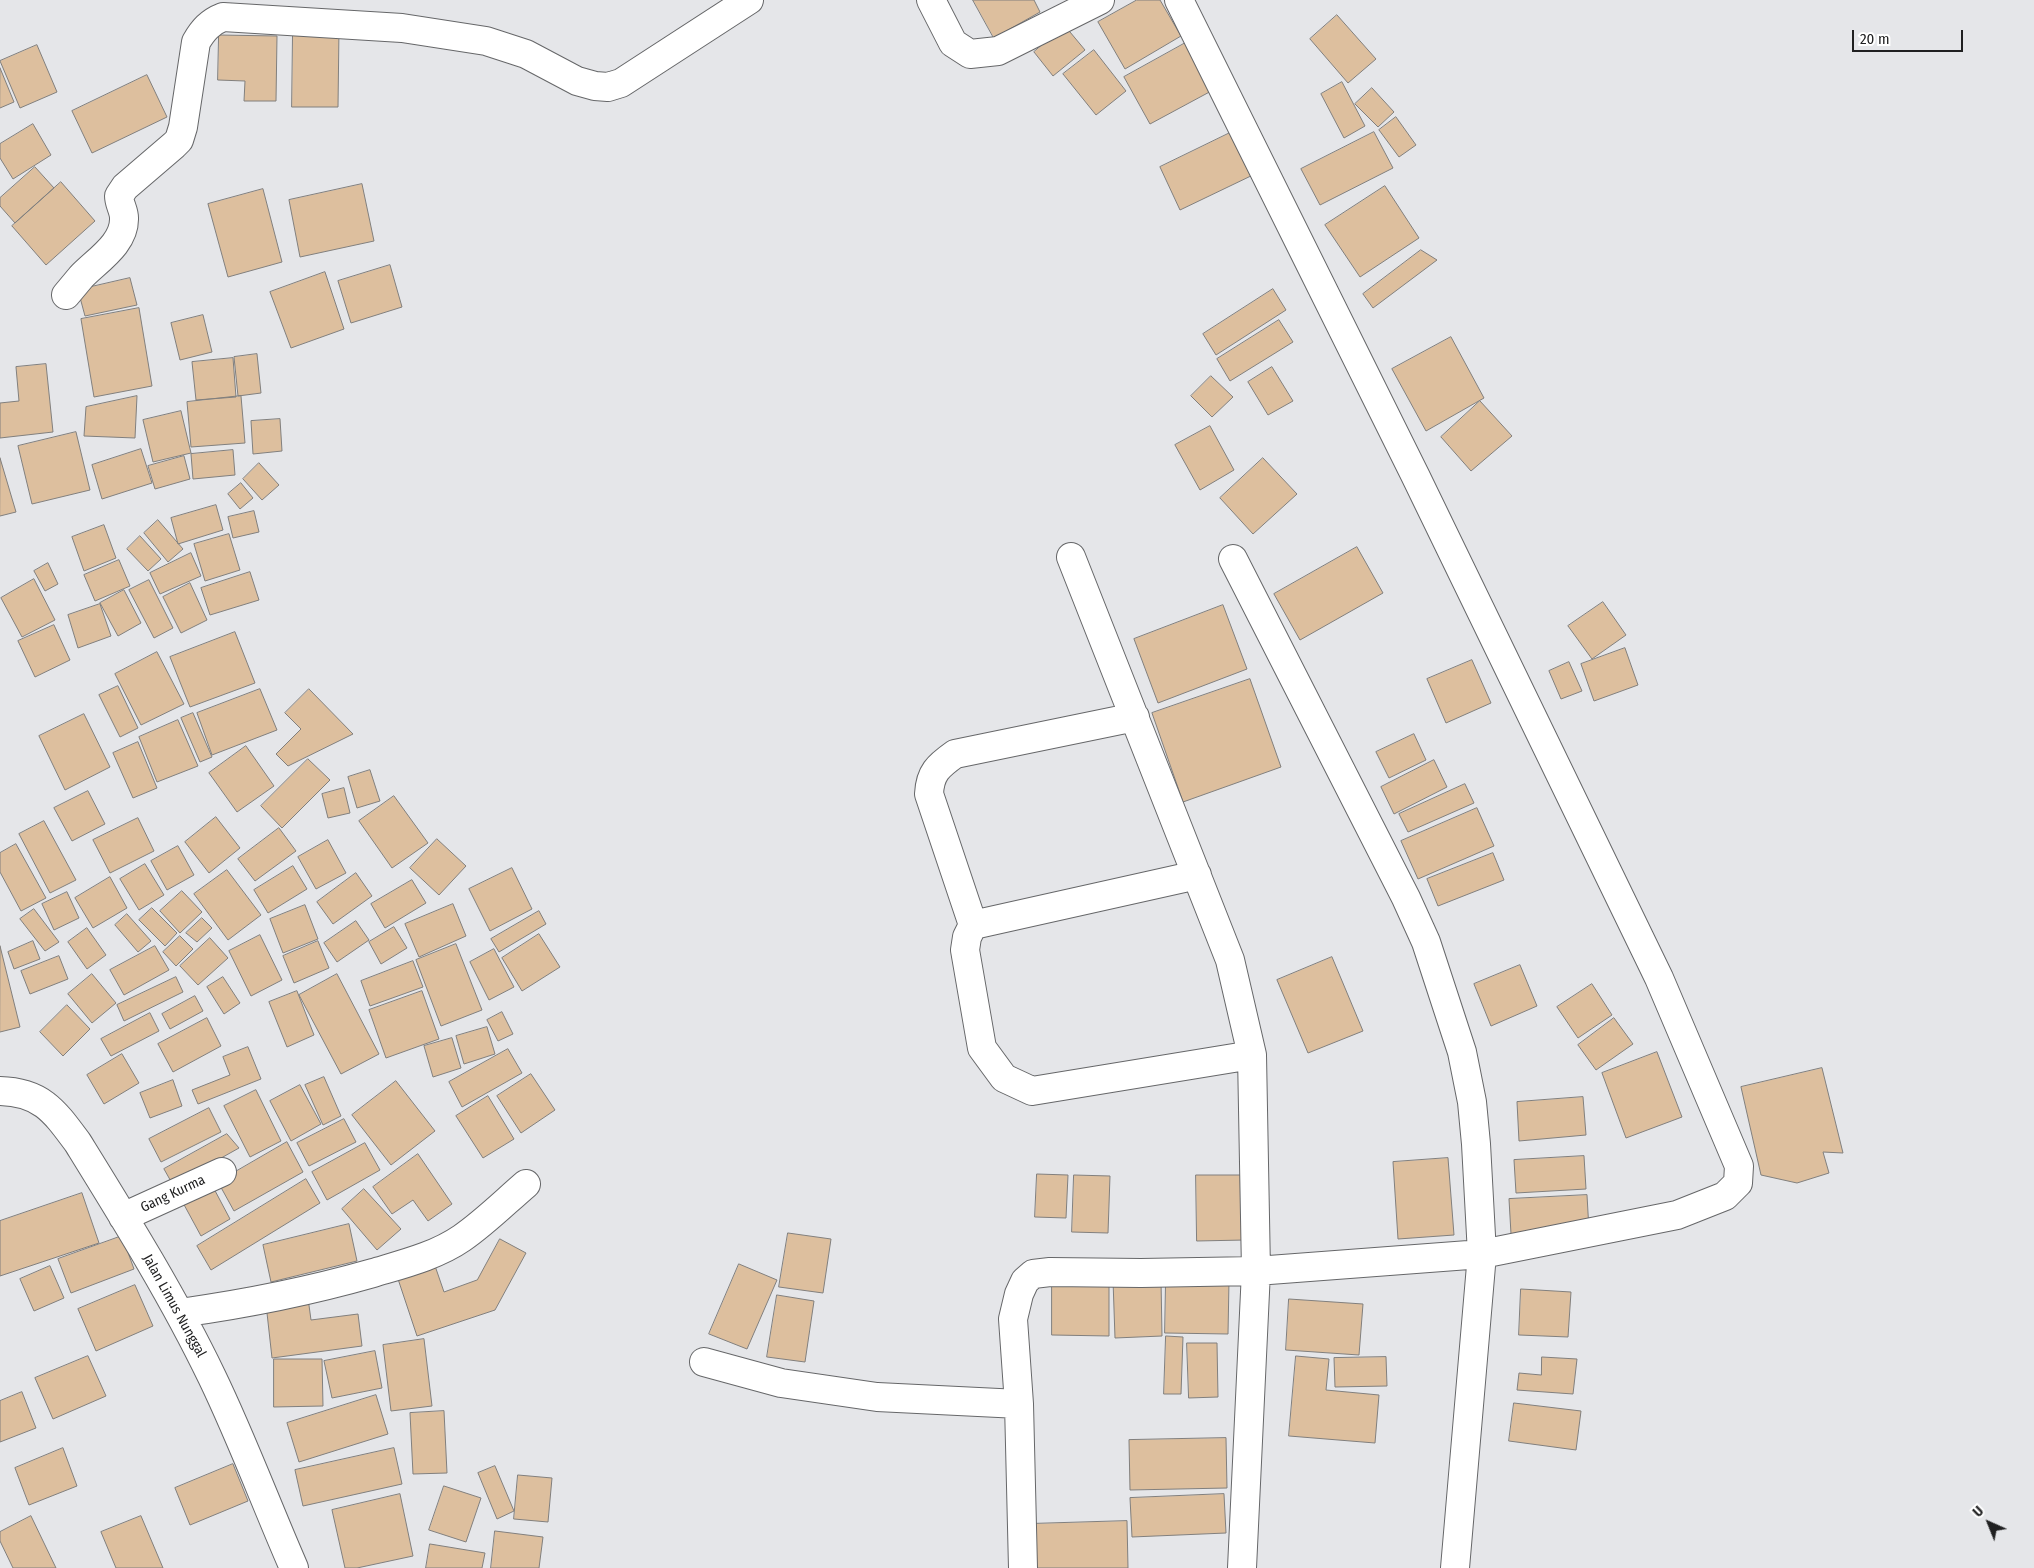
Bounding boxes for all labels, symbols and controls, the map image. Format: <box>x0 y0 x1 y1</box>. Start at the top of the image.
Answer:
scale bar <box>1854 20 1965 52</box>
text: 20 m <box>1860 30 1890 48</box>
street label: Gang Kurma <box>138 1172 208 1216</box>
street label: Jalan Limus Nunggal <box>139 1252 209 1360</box>
north arrow <box>1964 1498 2014 1548</box>
text: U <box>1969 1503 1987 1521</box>

